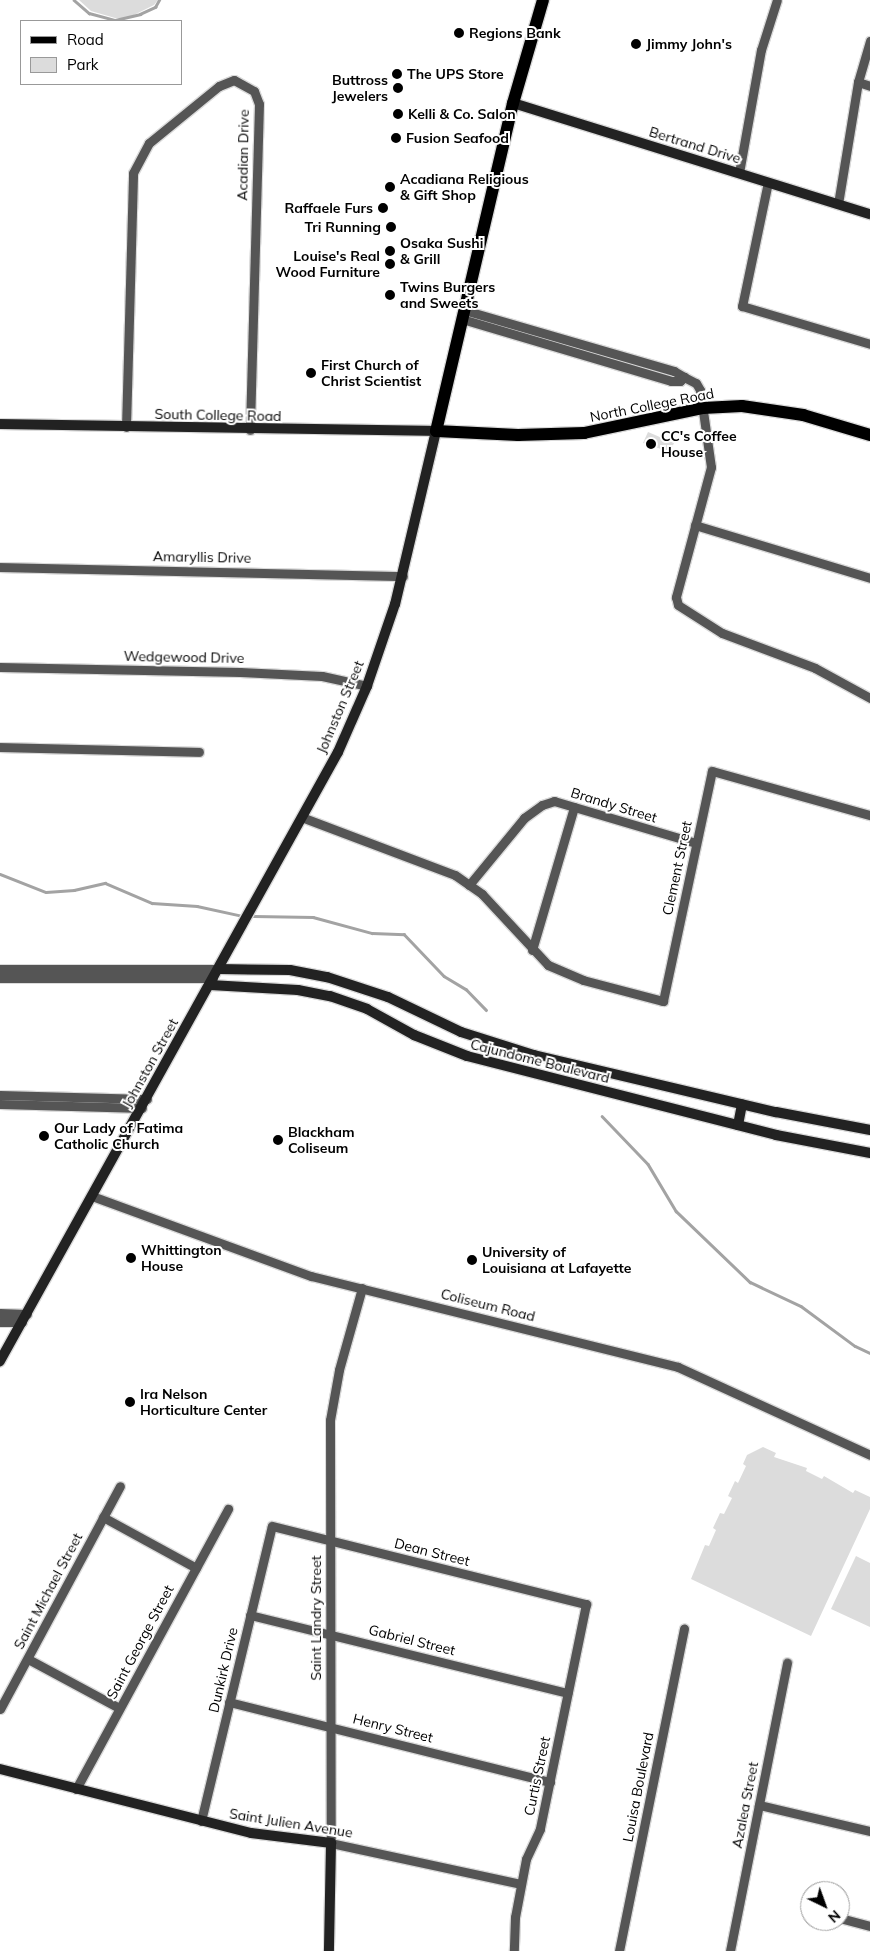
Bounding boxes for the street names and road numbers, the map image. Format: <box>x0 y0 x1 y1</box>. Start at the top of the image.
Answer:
street label: Acadian Drive <box>234 109 252 201</box>
street label: Bertrand Drive <box>647 123 743 167</box>
street label: North College Road <box>589 385 715 425</box>
street label: South College Road <box>154 405 282 425</box>
street label: Amaryllis Drive <box>153 548 251 566</box>
street label: Wedgewood Drive <box>124 648 244 666</box>
street label: Johnston Street <box>313 658 367 756</box>
street label: Brandy Street <box>569 784 659 826</box>
street label: Clement Street <box>659 819 695 917</box>
street label: Johnston Street <box>119 1016 181 1110</box>
street label: Cajundome Boulevard <box>469 1036 611 1086</box>
street label: Coliseum Road <box>439 1285 537 1325</box>
street label: Saint Michael Street <box>10 1530 86 1652</box>
street label: Dean Street <box>393 1535 471 1569</box>
street label: Saint Landry Street <box>308 1555 324 1681</box>
street label: Saint George Street <box>103 1582 177 1702</box>
street label: Gabriel Street <box>367 1621 457 1659</box>
street label: Dunkirk Drive <box>205 1626 241 1714</box>
street label: Henry Street <box>351 1710 435 1746</box>
street label: Louisa Boulevard <box>619 1731 657 1843</box>
street label: Curtis Street <box>520 1735 554 1817</box>
street label: Azalea Street <box>728 1760 762 1850</box>
street label: Saint Julien Avenue <box>228 1805 354 1841</box>

